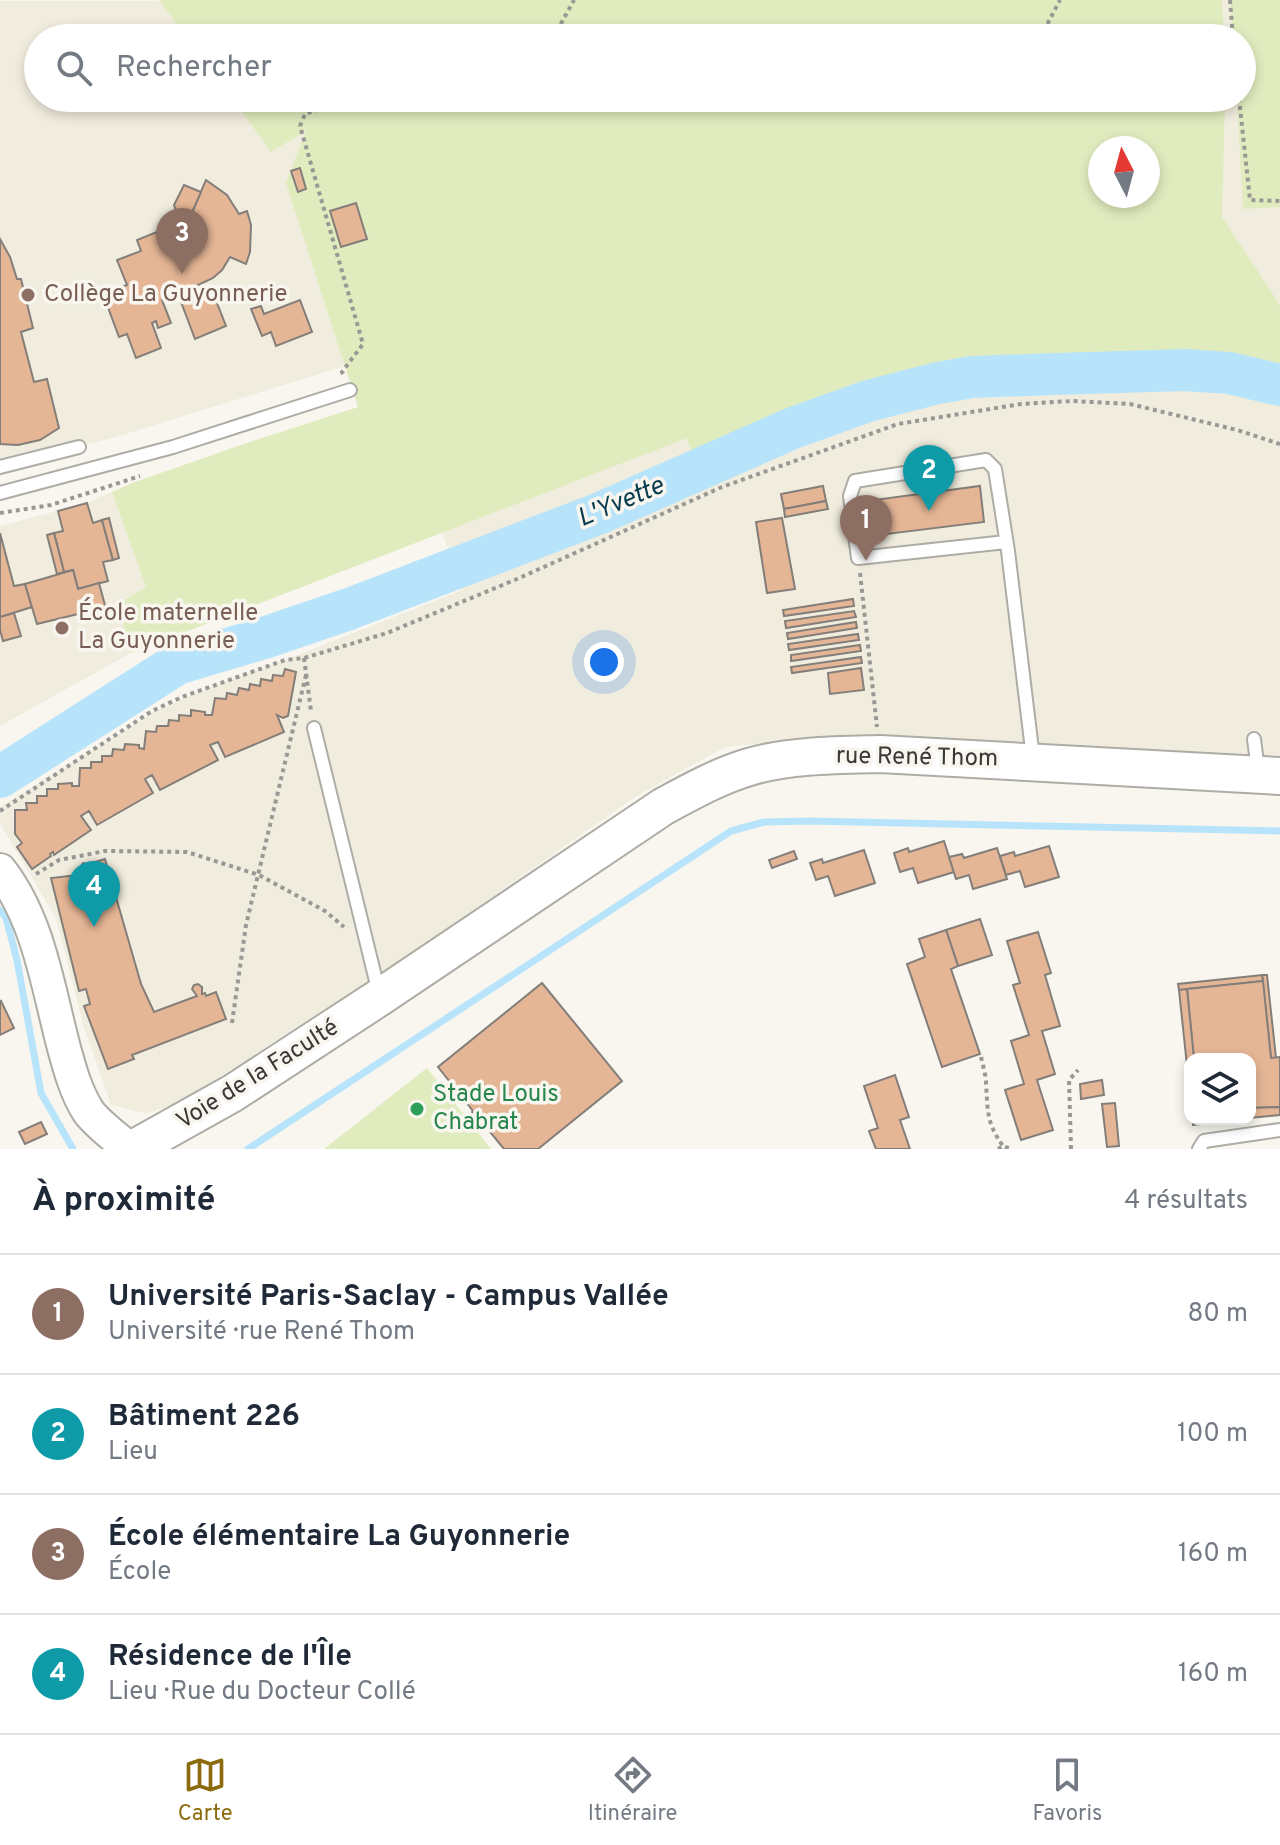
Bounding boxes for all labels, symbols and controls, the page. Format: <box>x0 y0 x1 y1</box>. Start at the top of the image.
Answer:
search box <box>24 24 1256 112</box>
icon: search <box>52 46 96 90</box>
text: Rechercher <box>116 50 272 87</box>
north arrow <box>1088 136 1160 208</box>
pin: 3 <box>156 208 208 274</box>
place label: Collège La Guyonnerie <box>44 280 287 310</box>
marker: Collège La Guyonnerie <box>19 286 37 304</box>
pin: 2 <box>903 445 955 511</box>
water label: L'Yvette <box>573 470 670 536</box>
pin: 1 <box>840 495 892 561</box>
place label: École maternelle La Guyonnerie <box>78 597 258 657</box>
marker: École maternelle La Guyonnerie <box>53 619 71 637</box>
your location <box>584 642 624 682</box>
street label: rue René Thom <box>836 742 998 774</box>
pin: 4 <box>68 861 120 927</box>
street label: Voie de la Faculté <box>171 1013 345 1137</box>
map controls <box>1184 1053 1256 1125</box>
button: layers <box>1184 1053 1256 1125</box>
place label: Stade Louis Chabrat <box>433 1080 559 1138</box>
marker: Stade Louis Chabrat <box>408 1100 426 1118</box>
text: À proximité <box>32 1180 215 1223</box>
text: 4 résultats <box>1124 1185 1248 1218</box>
text: Université Paris-Saclay - Campus Vallée <box>108 1279 669 1316</box>
text: 1 <box>53 1298 63 1331</box>
text: 80 m <box>1188 1298 1248 1331</box>
text: Université · rue René Thom <box>108 1316 415 1349</box>
text: Bâtiment 226 <box>108 1399 300 1436</box>
text: 2 <box>50 1418 66 1451</box>
text: 100 m <box>1177 1418 1248 1451</box>
text: Lieu <box>108 1436 158 1469</box>
text: École élémentaire La Guyonnerie <box>108 1519 570 1556</box>
text: 3 <box>50 1538 66 1571</box>
text: 160 m <box>1178 1538 1248 1571</box>
text: École <box>108 1556 171 1589</box>
text: Résidence de l'Île <box>108 1639 352 1676</box>
text: 4 <box>50 1658 66 1691</box>
text: 160 m <box>1178 1658 1248 1691</box>
text: Lieu · Rue du Docteur Collé <box>108 1676 416 1709</box>
tab: Carte <box>178 1753 233 1828</box>
tab: Itinéraire <box>588 1753 677 1828</box>
tab: Favoris <box>1033 1753 1102 1828</box>

